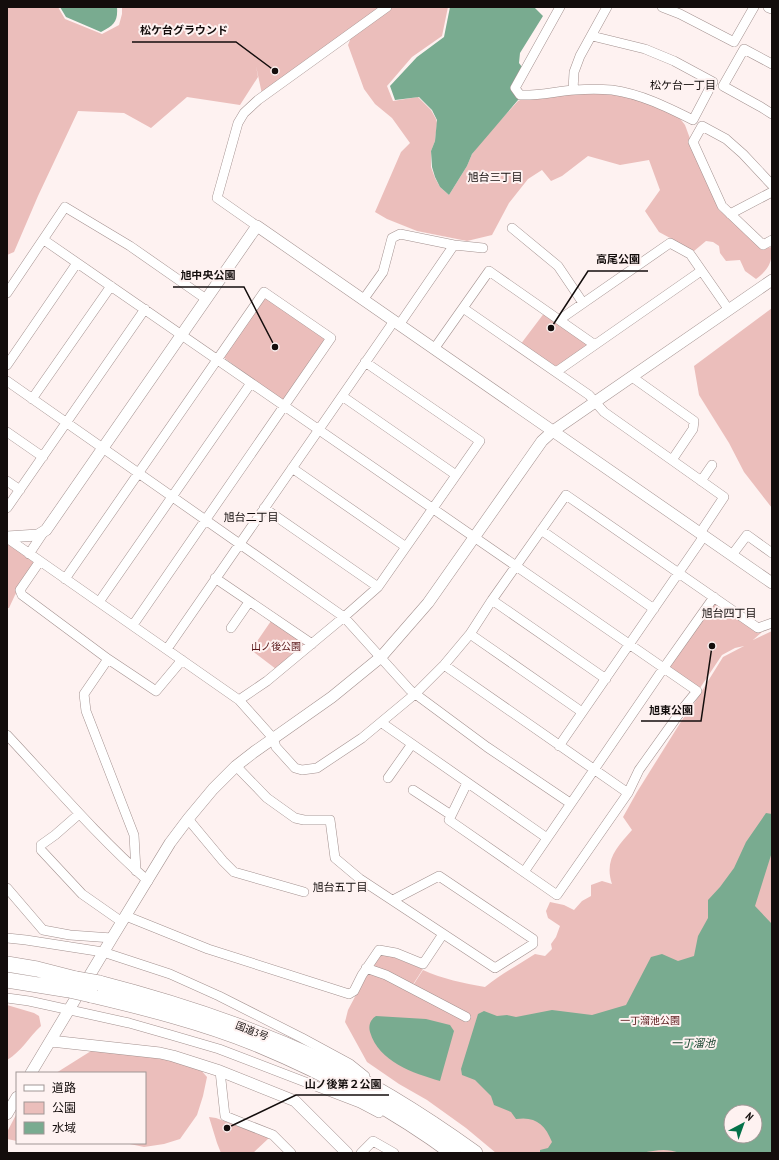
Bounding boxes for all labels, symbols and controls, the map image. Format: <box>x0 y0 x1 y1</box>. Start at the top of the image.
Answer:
callout: 松ケ台グラウンド <box>132 19 236 42</box>
text: 松ケ台グラウンド <box>140 23 228 37</box>
district label: 松ケ台一丁目 <box>650 78 716 92</box>
district label: 旭台三丁目 <box>468 170 523 184</box>
callout: 高尾公園 <box>588 248 648 271</box>
text: 高尾公園 <box>596 252 640 266</box>
callout: 旭中央公園 <box>173 264 244 287</box>
text: 旭中央公園 <box>181 268 236 282</box>
district label: 旭台二丁目 <box>224 510 279 524</box>
district label: 旭台四丁目 <box>702 606 757 620</box>
park label: 山ノ後公園 <box>251 640 301 653</box>
callout: 旭東公園 <box>641 698 701 721</box>
text: 旭東公園 <box>649 703 693 717</box>
district label: 旭台五丁目 <box>313 880 368 894</box>
park label: 一丁溜池公園 <box>620 1014 680 1027</box>
street label: 国道3号 <box>234 1019 270 1043</box>
water label: 一丁溜池 <box>671 1036 716 1050</box>
legend <box>16 1072 146 1144</box>
callout: 山ノ後第２公園 <box>296 1072 389 1095</box>
text: 山ノ後第２公園 <box>305 1077 382 1091</box>
text: 道路 <box>52 1080 76 1095</box>
text: 公園 <box>52 1100 76 1115</box>
north arrow <box>723 1104 763 1144</box>
text: N <box>743 1109 756 1124</box>
text: 水域 <box>52 1120 76 1135</box>

